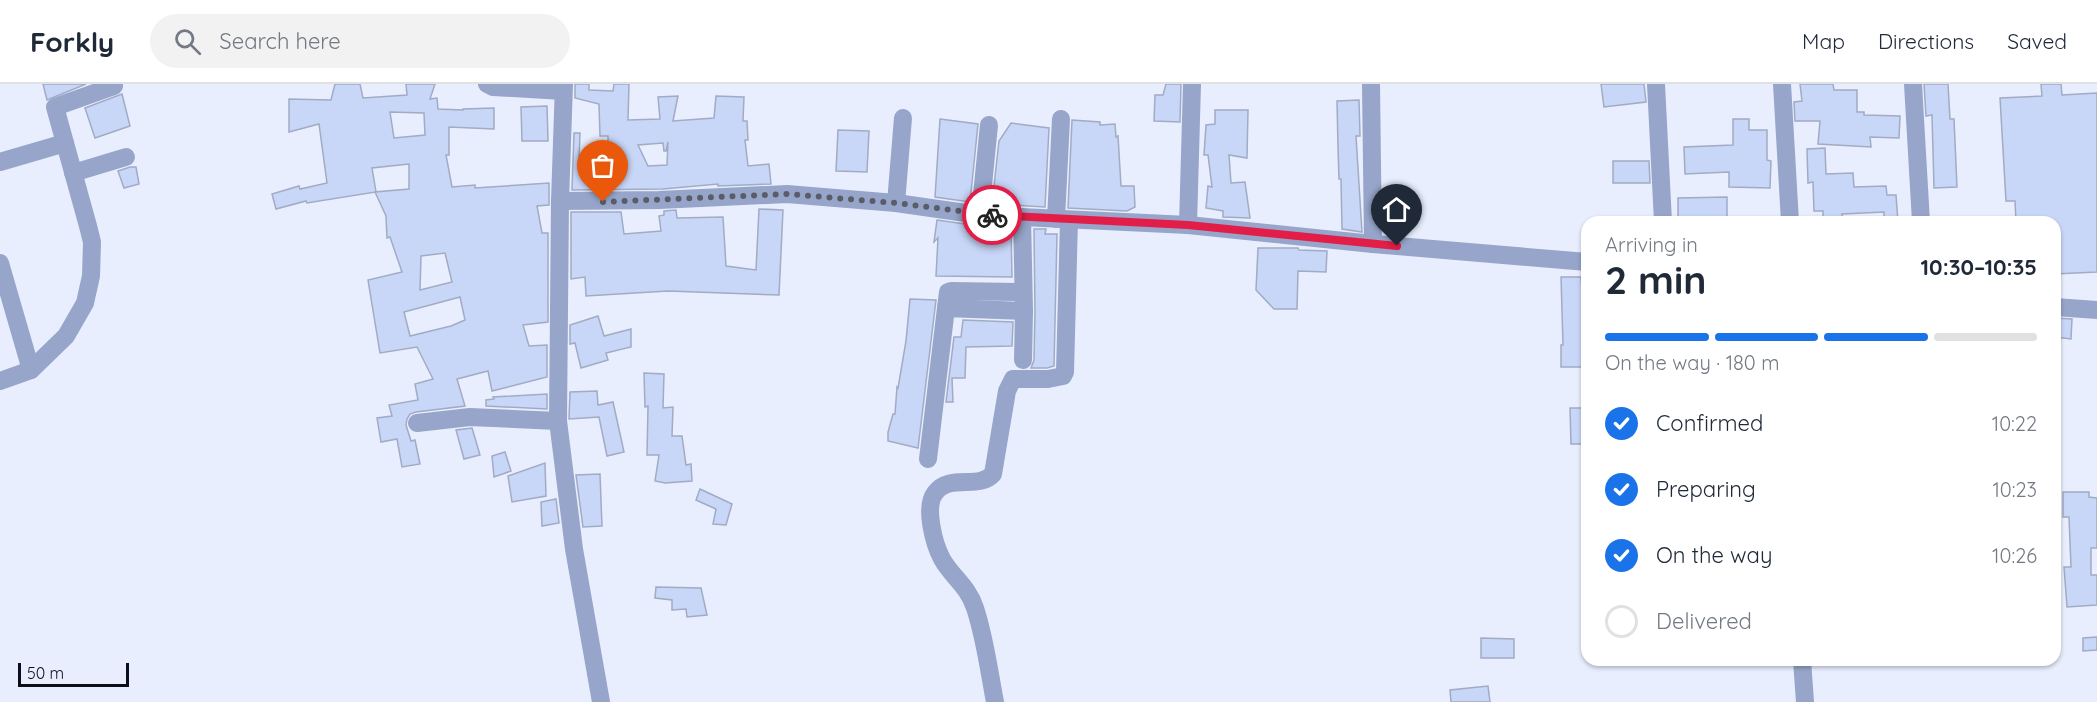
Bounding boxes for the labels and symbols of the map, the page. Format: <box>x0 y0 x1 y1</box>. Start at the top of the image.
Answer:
pin <box>577 140 628 202</box>
pin <box>1371 184 1422 246</box>
courier <box>962 185 1022 245</box>
scale bar <box>18 660 129 688</box>

